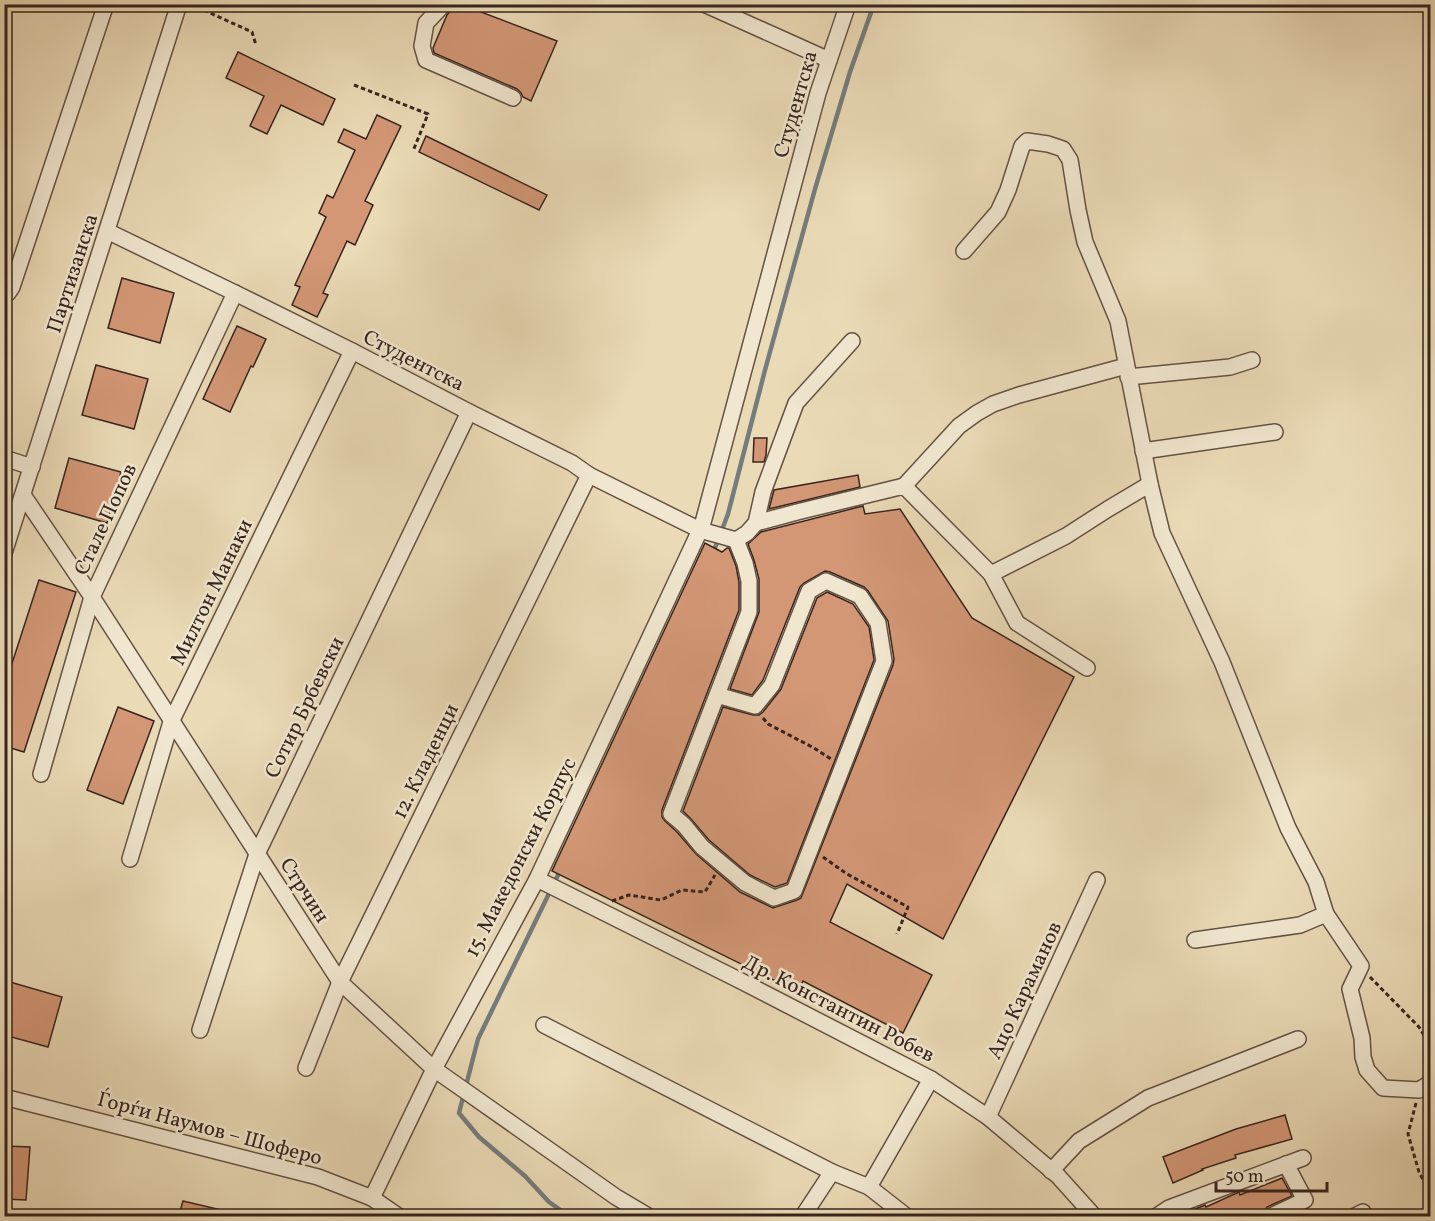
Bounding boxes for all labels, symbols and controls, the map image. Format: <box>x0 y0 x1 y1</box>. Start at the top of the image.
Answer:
street label: Студентска <box>767 47 826 161</box>
street label: Партизанска <box>40 210 106 337</box>
street label: Студентска <box>358 323 469 399</box>
street label: Стале Попов <box>68 459 145 580</box>
street label: Милтон Манаки <box>164 514 260 671</box>
street label: Сотир Брбевски <box>258 632 352 783</box>
street label: 12. Кладенци <box>386 699 467 824</box>
street label: 15. Македонски Корпус <box>458 753 584 963</box>
street label: Стрчин <box>272 853 336 929</box>
street label: Ацо Караманов <box>981 917 1070 1064</box>
street label: Др. Константин Робев <box>737 948 939 1070</box>
street label: Ѓорѓи Наумов – Шоферо <box>94 1085 325 1173</box>
scale bar <box>1216 1155 1327 1193</box>
text: 50 m <box>1225 1165 1264 1190</box>

